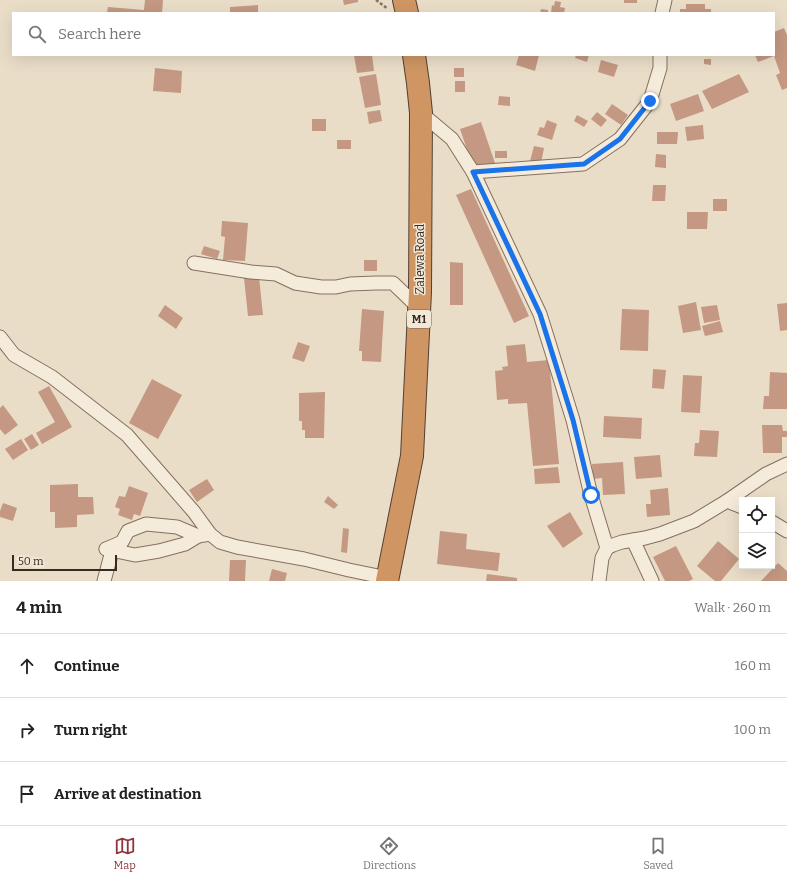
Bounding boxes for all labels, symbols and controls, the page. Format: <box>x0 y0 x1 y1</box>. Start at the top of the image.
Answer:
search box <box>12 12 775 56</box>
icon: search <box>26 23 48 45</box>
text: Search here <box>58 25 141 43</box>
route end <box>641 92 659 110</box>
street label: Zalewa Road <box>413 224 427 294</box>
road number: M1 <box>407 310 431 328</box>
route start <box>582 486 600 504</box>
map controls <box>739 497 775 569</box>
button: locate <box>739 497 775 533</box>
button: layers <box>739 533 775 569</box>
scale bar <box>12 553 117 572</box>
text: 50 m <box>18 555 44 568</box>
text: 4 min <box>16 597 62 618</box>
text: Walk · 260 m <box>695 600 771 615</box>
icon: ahead <box>16 655 38 677</box>
text: Continue <box>54 657 120 675</box>
text: 160 m <box>735 658 771 673</box>
icon: right <box>16 719 38 741</box>
text: Turn right <box>54 721 127 739</box>
text: 100 m <box>734 722 771 737</box>
icon: arrive <box>16 783 38 805</box>
text: Arrive at destination <box>54 785 201 803</box>
tab: Map <box>114 835 136 872</box>
tab: Directions <box>363 835 416 872</box>
tab: Saved <box>643 835 673 872</box>

